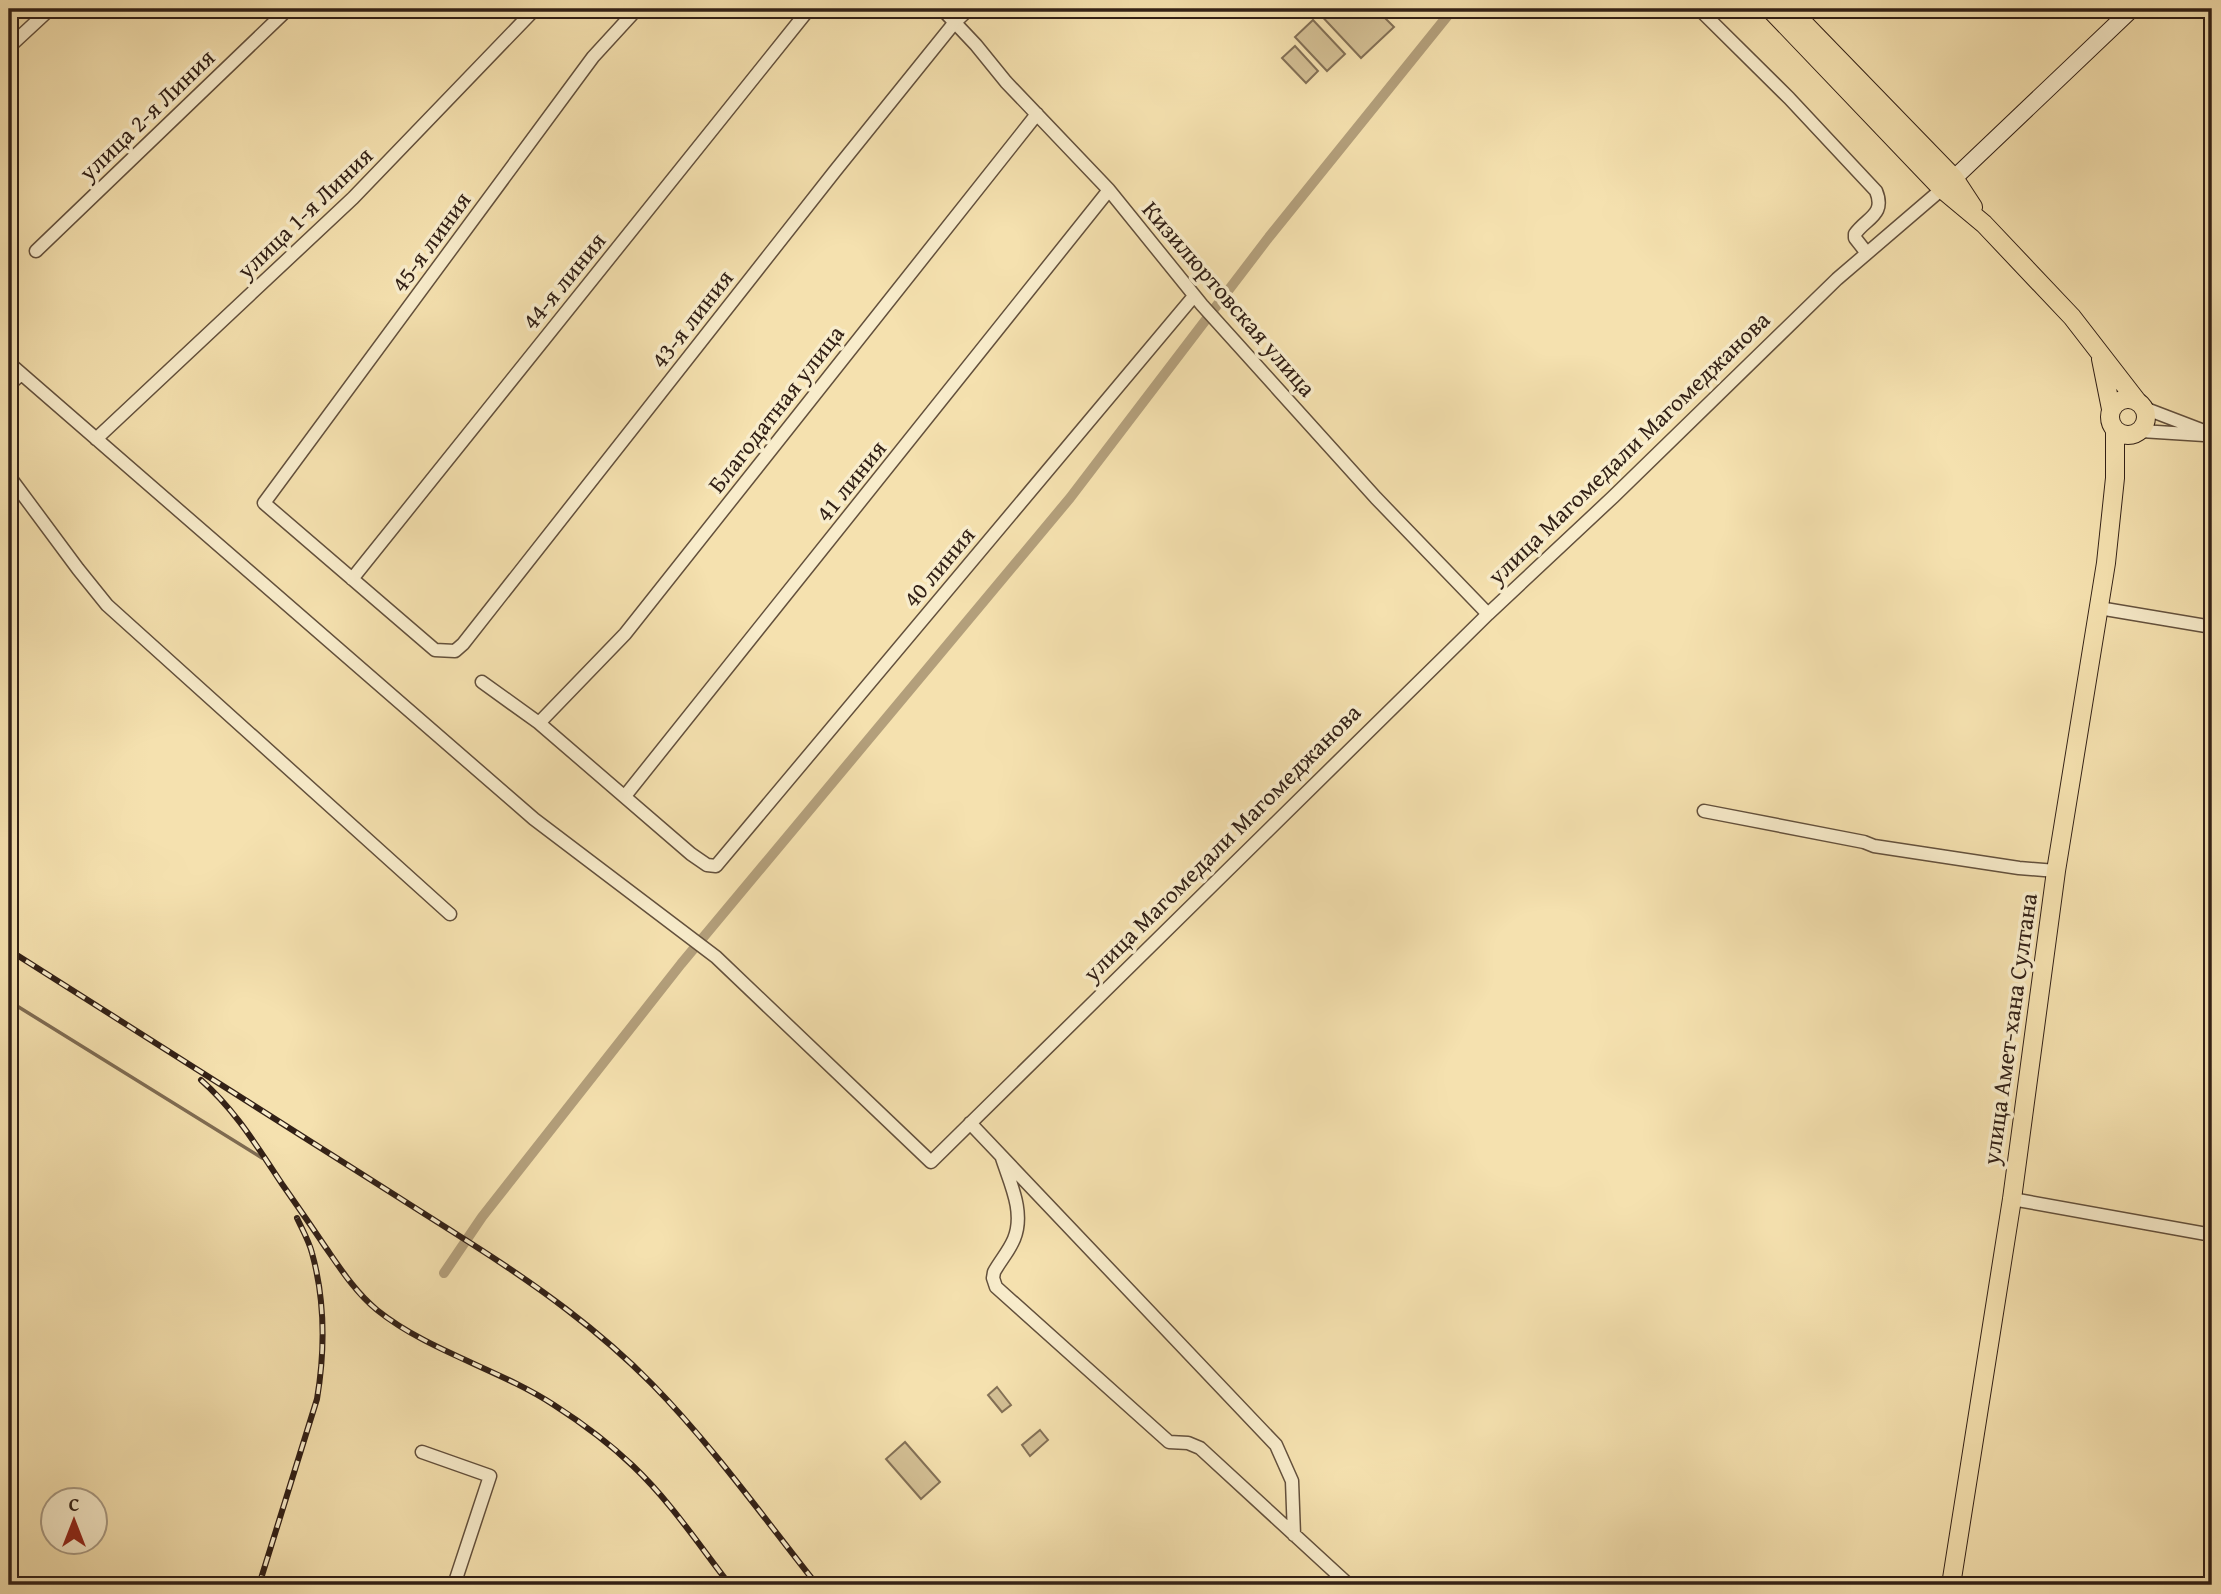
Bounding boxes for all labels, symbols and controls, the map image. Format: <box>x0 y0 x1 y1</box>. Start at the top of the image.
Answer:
street label: улица 2-я Линия <box>70 41 223 189</box>
street label: улица 1-я Линия <box>228 139 381 287</box>
street label: 45-я линия <box>382 184 479 299</box>
street label: Кизилюртовская улица <box>1134 193 1325 405</box>
street label: 44-я линия <box>513 224 614 337</box>
street label: 43-я линия <box>642 262 741 375</box>
street label: улица Магомедали Магомеджановa <box>1479 302 1778 593</box>
street label: Благодатная улица <box>699 317 853 500</box>
street label: 41 линия <box>807 432 894 529</box>
street label: 40 линия <box>894 519 983 615</box>
street label: улица Магомедали Магомеджановa <box>1074 695 1369 990</box>
street label: улица Амет-хана Султана <box>1973 890 2046 1168</box>
north arrow <box>38 1486 108 1556</box>
text: С <box>69 1490 80 1518</box>

